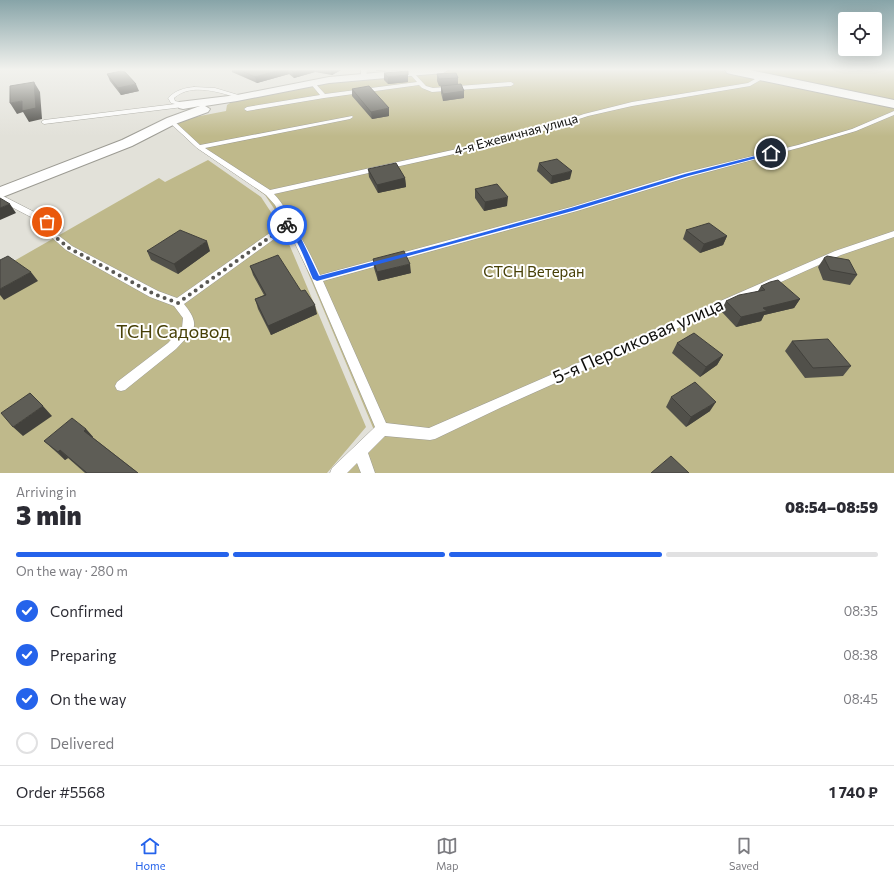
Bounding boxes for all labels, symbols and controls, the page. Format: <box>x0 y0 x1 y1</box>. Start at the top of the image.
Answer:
map controls <box>838 12 882 56</box>
button: locate <box>838 12 882 56</box>
street label: 4-я Ежевичная улица <box>452 110 580 158</box>
pin <box>754 136 788 170</box>
icon: home <box>760 142 782 164</box>
pin <box>30 205 64 239</box>
courier <box>267 205 307 245</box>
icon: bag <box>36 211 58 233</box>
icon: bike <box>276 214 298 236</box>
park label: СТСН Ветеран <box>483 262 585 280</box>
street label: 5-я Персиковая улица <box>549 293 726 388</box>
park label: ТСН Садовод <box>116 320 230 342</box>
text: Arriving in <box>16 484 76 500</box>
text: 08:54–08:59 <box>785 498 878 516</box>
text: 3 min <box>16 499 82 530</box>
text: On the way · 280 m <box>16 563 128 579</box>
icon: check <box>16 600 38 622</box>
text: Confirmed <box>50 602 123 620</box>
text: 08:35 <box>844 603 878 619</box>
icon: check <box>16 644 38 666</box>
text: Preparing <box>50 646 116 664</box>
text: 08:38 <box>843 647 878 663</box>
icon: check <box>16 688 38 710</box>
text: On the way <box>50 690 127 708</box>
text: 08:45 <box>843 691 878 707</box>
text: Delivered <box>50 734 114 752</box>
text: Order #5568 <box>16 783 105 801</box>
text: 1 740 ₽ <box>829 783 878 801</box>
tab: Home <box>135 835 165 872</box>
tab: Map <box>436 835 459 872</box>
tab: Saved <box>729 835 759 872</box>

